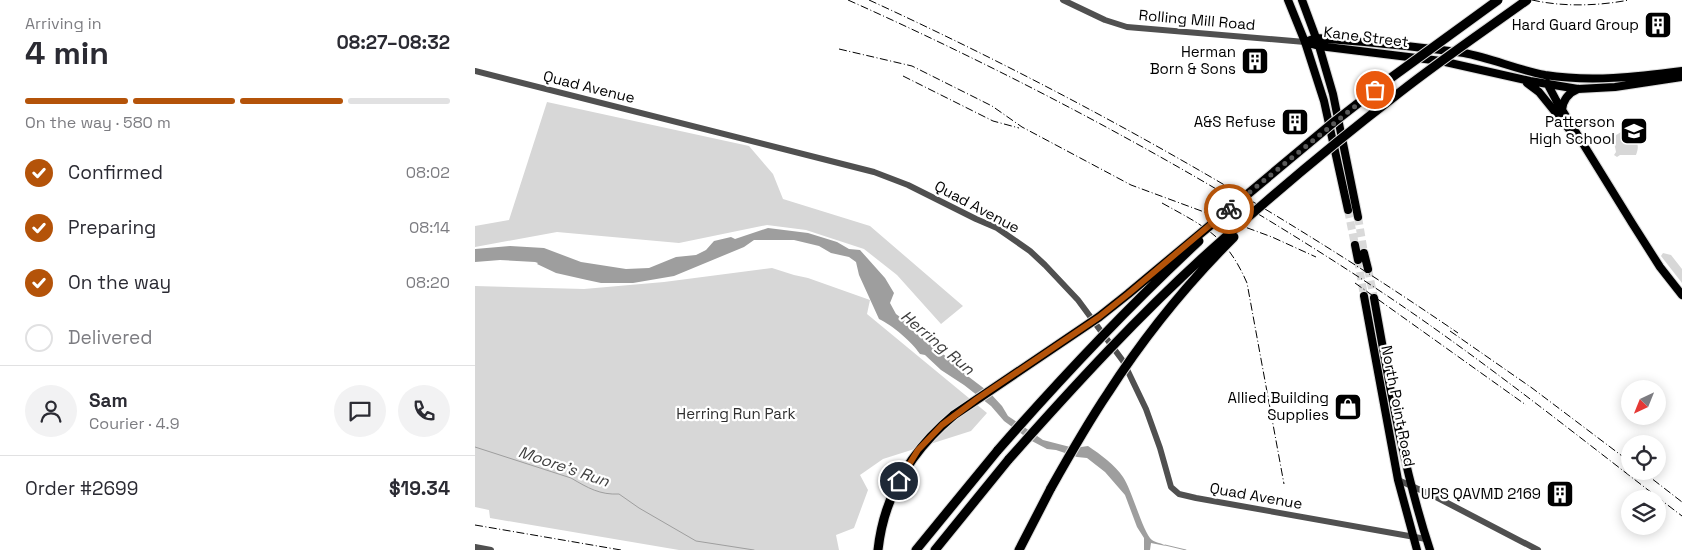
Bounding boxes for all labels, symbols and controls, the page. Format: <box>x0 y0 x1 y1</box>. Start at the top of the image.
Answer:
street label: Rolling Mill Road <box>1138 5 1256 34</box>
building icon: Hard Guard Group <box>1643 10 1673 40</box>
text: Arriving in <box>25 13 102 34</box>
place label: Hard Guard Group <box>1512 15 1639 34</box>
street label: Kane Street <box>1322 22 1410 51</box>
text: 08:27–08:32 <box>336 30 450 55</box>
text: 4 min <box>25 33 109 73</box>
place label: Herman Born & Sons <box>1150 42 1236 78</box>
building icon: Herman Born & Sons <box>1240 46 1270 76</box>
street label: Quad Avenue <box>541 66 637 107</box>
pin <box>1354 69 1396 111</box>
icon: bag <box>1361 76 1389 104</box>
building icon: A&S Refuse <box>1280 107 1310 137</box>
text: On the way · 580 m <box>25 112 171 133</box>
place label: A&S Refuse <box>1194 112 1276 131</box>
place label: Patterson High School <box>1529 112 1615 148</box>
school or university icon: Patterson High School <box>1619 116 1649 146</box>
icon: check <box>25 159 53 187</box>
text: Confirmed <box>68 160 163 185</box>
text: 08:02 <box>406 162 450 183</box>
street label: Quad Avenue <box>931 176 1023 237</box>
courier <box>1204 184 1254 234</box>
icon: bike <box>1215 195 1243 223</box>
icon: check <box>25 214 53 242</box>
text: Preparing <box>68 215 156 240</box>
text: 08:14 <box>409 217 450 238</box>
icon: check <box>25 269 53 297</box>
text: On the way <box>68 270 171 295</box>
text: 08:20 <box>406 272 450 293</box>
water label: Herring Run <box>897 305 980 380</box>
text: Delivered <box>68 325 153 350</box>
street label: North Point Road <box>1377 344 1420 468</box>
north arrow <box>1621 380 1666 425</box>
map controls <box>1621 380 1666 535</box>
button: person <box>25 385 77 437</box>
button: chat <box>334 385 386 437</box>
button: phone <box>398 385 450 437</box>
text: Sam <box>89 388 128 413</box>
place label: Allied Building Supplies <box>1228 388 1329 424</box>
shop icon: Allied Building Supplies <box>1333 392 1363 422</box>
park label: Herring Run Park <box>676 404 796 423</box>
text: Courier · 4.9 <box>89 413 179 434</box>
button: locate <box>1621 435 1666 480</box>
water label: Moore's Run <box>516 441 613 492</box>
pin <box>878 460 920 502</box>
icon: home <box>885 467 913 495</box>
text: Order #2699 <box>25 476 138 501</box>
text: $19.34 <box>389 476 450 501</box>
street label: Quad Avenue <box>1208 478 1304 513</box>
building icon: UPS QAVMD 2169 <box>1545 479 1575 509</box>
place label: UPS QAVMD 2169 <box>1421 484 1541 503</box>
button: layers <box>1621 490 1666 535</box>

